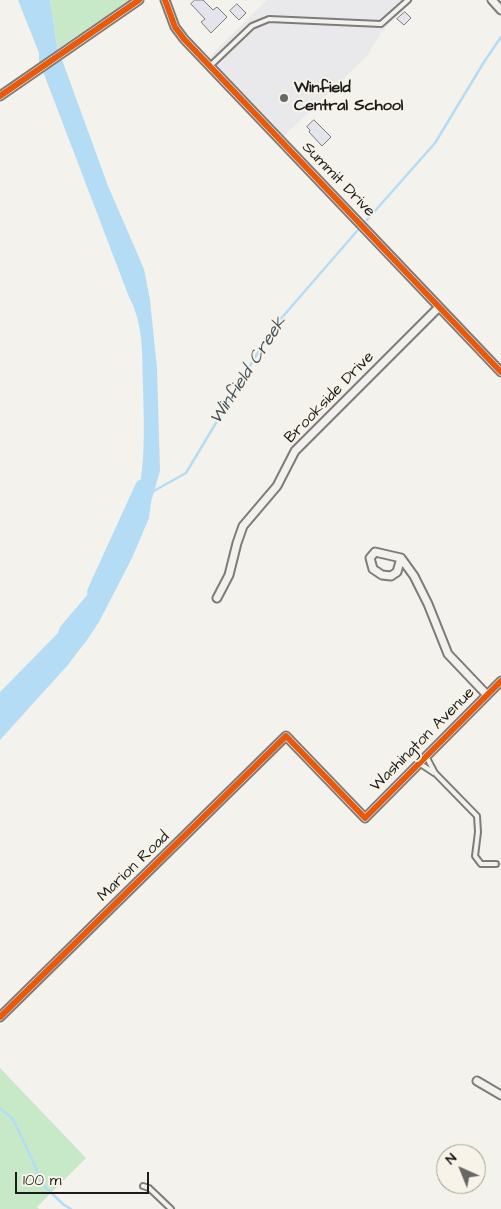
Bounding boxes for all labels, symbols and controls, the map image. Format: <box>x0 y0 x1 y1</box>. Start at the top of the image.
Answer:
place label: Winfield Central School <box>294 79 403 117</box>
marker: Winfield Central School <box>278 92 290 104</box>
street label: Summit Drive <box>297 138 379 222</box>
water label: Winfield Creek <box>206 313 292 429</box>
street label: Brookside Drive <box>281 348 379 448</box>
street label: Washington Avenue <box>367 684 479 796</box>
street label: Marion Road <box>94 828 174 906</box>
north arrow <box>436 1144 486 1194</box>
text: N <box>441 1149 461 1169</box>
scale bar <box>18 1162 151 1194</box>
text: 100 m <box>23 1170 62 1191</box>

